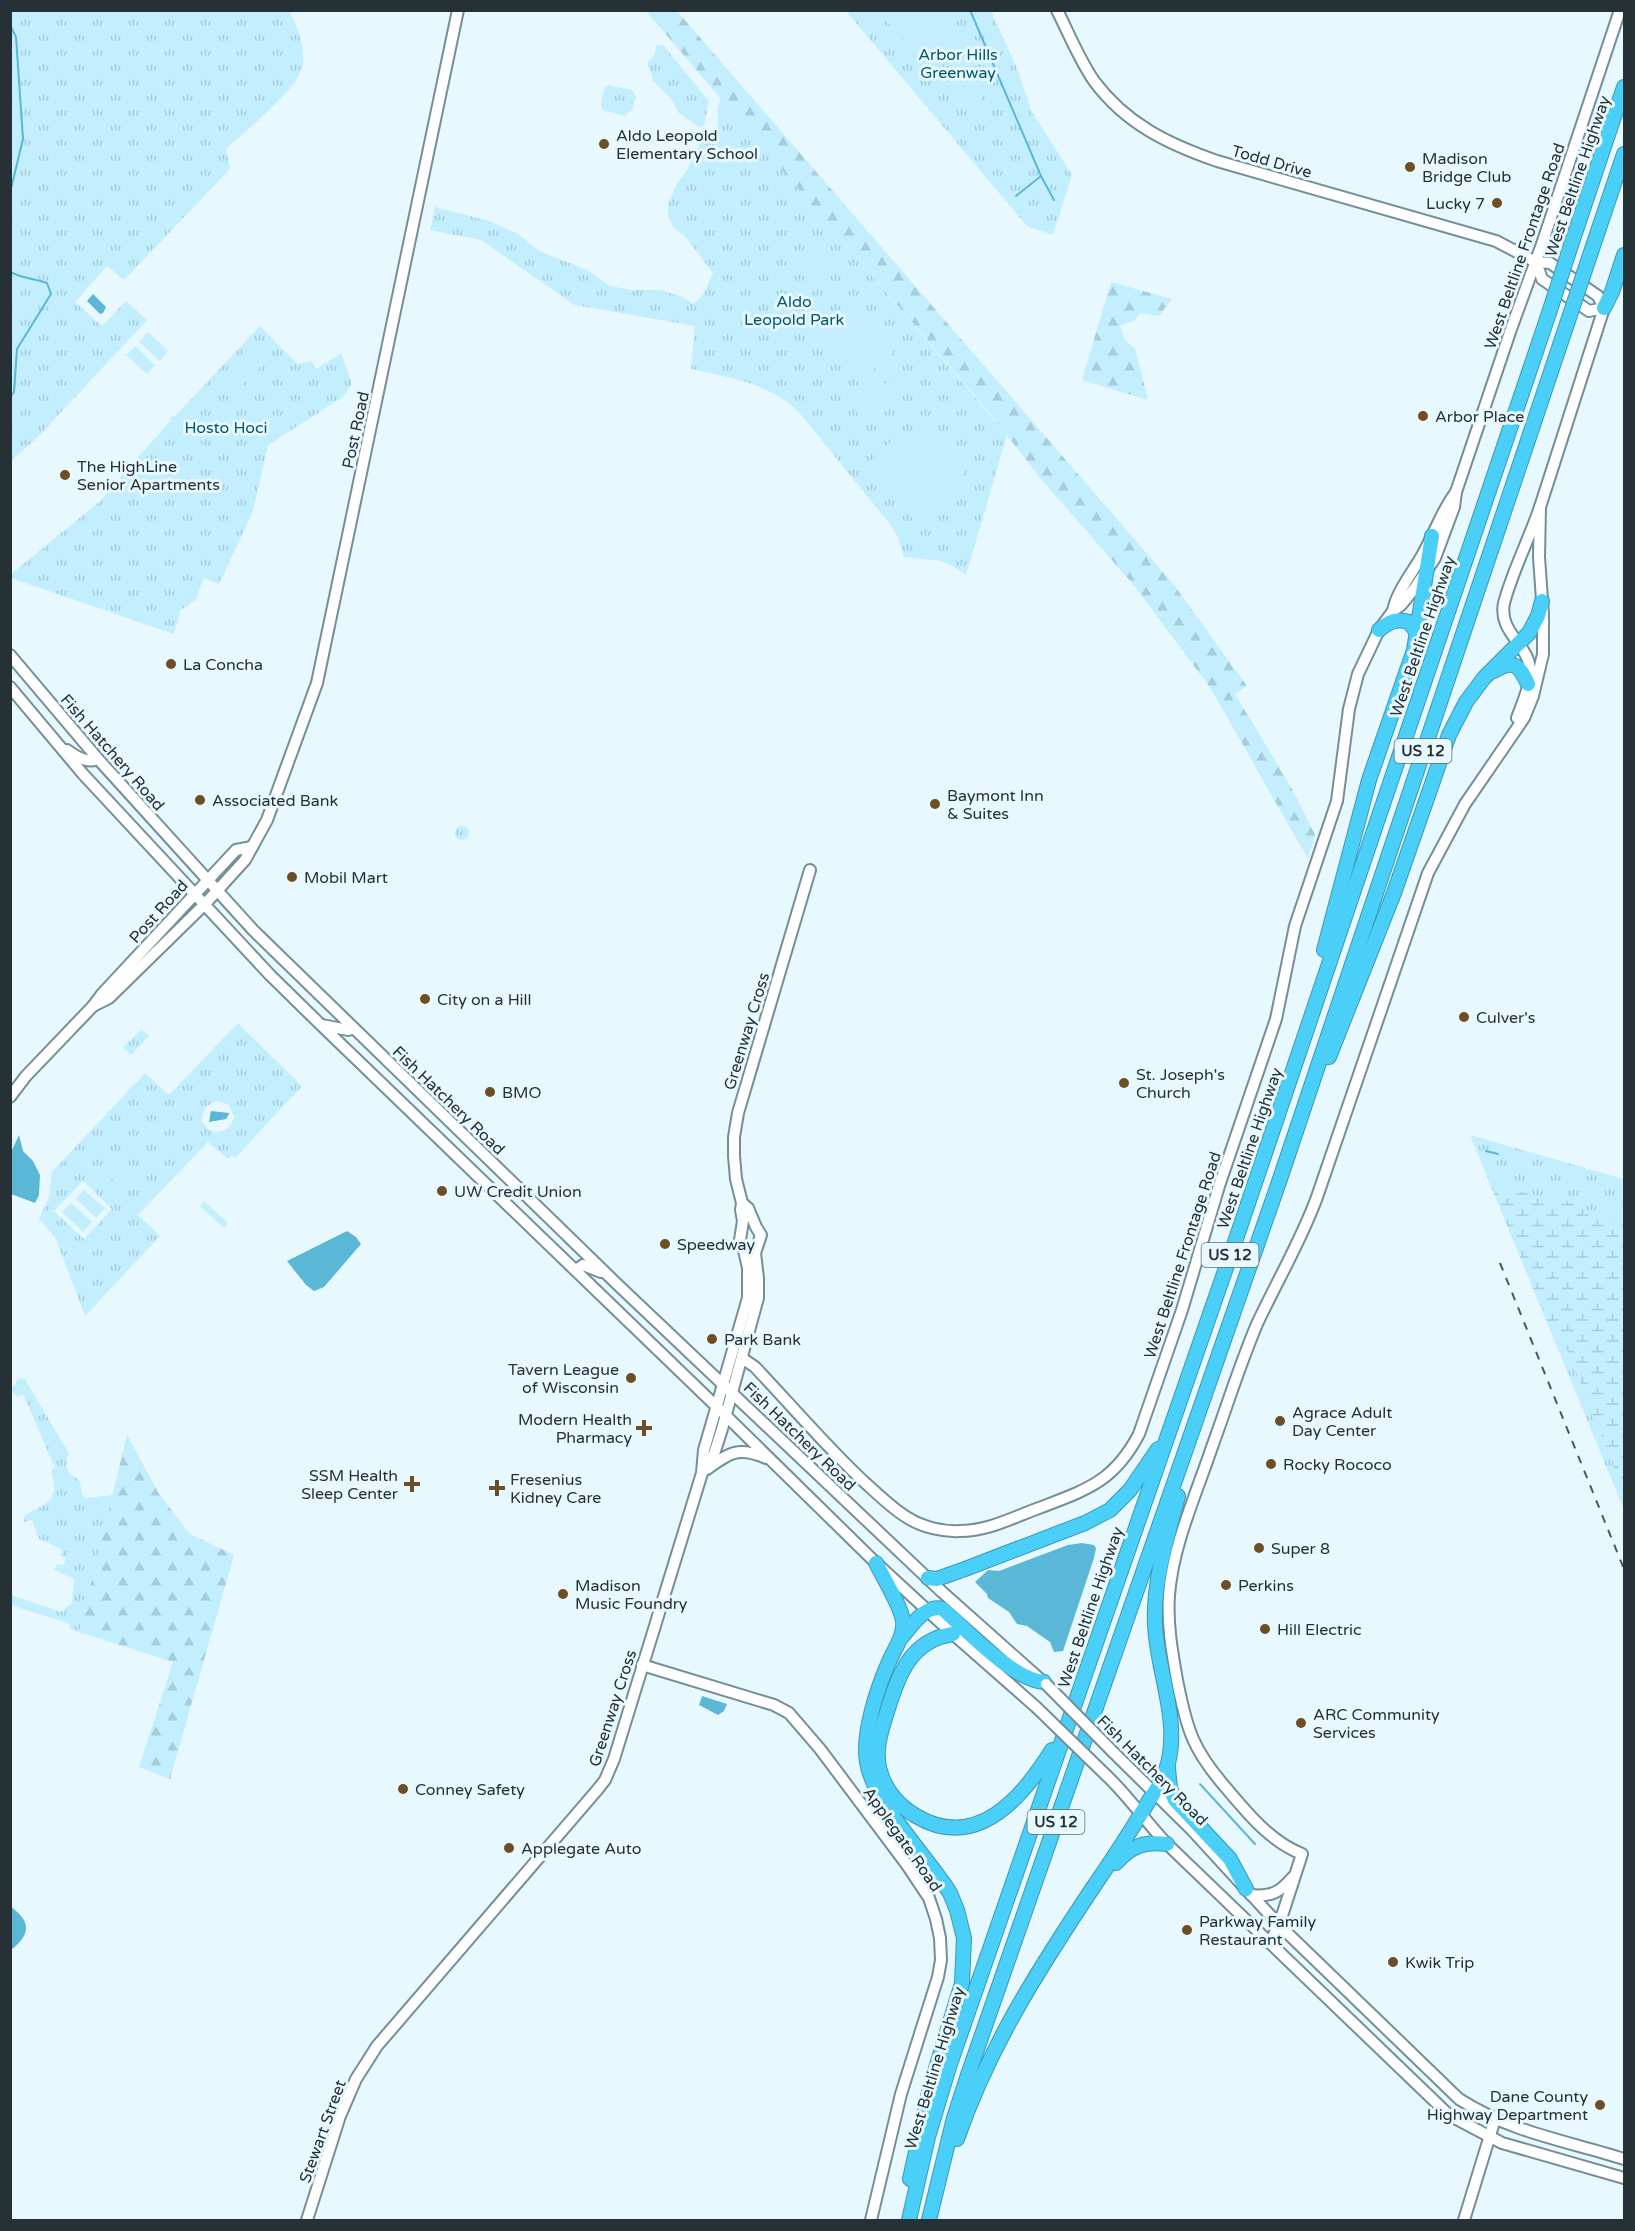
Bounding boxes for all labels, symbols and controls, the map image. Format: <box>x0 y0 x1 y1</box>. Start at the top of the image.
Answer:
park label: Arbor Hills Greenway <box>918 45 998 83</box>
street label: West Beltline Highway <box>1541 93 1615 260</box>
place label: Aldo Leopold Elementary School <box>616 126 758 164</box>
marker: Aldo Leopold Elementary School <box>597 137 611 151</box>
street label: Todd Drive <box>1229 141 1314 183</box>
street label: West Beltline Frontage Road <box>1480 141 1570 352</box>
place label: Madison Bridge Club <box>1422 149 1511 187</box>
marker: Madison Bridge Club <box>1403 160 1417 174</box>
place label: Lucky 7 <box>1426 194 1485 214</box>
marker: Lucky 7 <box>1490 196 1504 210</box>
park label: Aldo Leopold Park <box>744 292 844 330</box>
street label: Post Road <box>338 390 374 471</box>
place label: Arbor Place <box>1435 407 1524 427</box>
marker: Arbor Place <box>1416 409 1430 423</box>
park label: Hosto Hoci <box>184 418 268 438</box>
place label: The HighLine Senior Apartments <box>77 457 220 495</box>
marker: The HighLine Senior Apartments <box>58 468 72 482</box>
street label: West Beltline Highway <box>1386 553 1460 720</box>
place label: La Concha <box>183 655 263 675</box>
marker: La Concha <box>164 657 178 671</box>
street label: Fish Hatchery Road <box>56 690 168 815</box>
road number: US 12 <box>1394 739 1452 763</box>
place label: Baymont Inn & Suites <box>947 786 1044 824</box>
place label: Associated Bank <box>212 791 338 811</box>
marker: Associated Bank <box>193 793 207 807</box>
marker: Baymont Inn & Suites <box>928 797 942 811</box>
place label: Mobil Mart <box>304 868 388 888</box>
marker: Mobil Mart <box>285 870 299 884</box>
street label: Post Road <box>125 876 192 947</box>
street label: Greenway Cross <box>720 970 774 1092</box>
place label: City on a Hill <box>437 990 532 1010</box>
marker: City on a Hill <box>418 992 432 1006</box>
place label: Culver's <box>1476 1008 1535 1028</box>
marker: Culver's <box>1457 1010 1471 1024</box>
street label: Fish Hatchery Road <box>388 1042 509 1159</box>
place label: St. Joseph's Church <box>1136 1065 1225 1103</box>
street label: West Beltline Highway <box>1213 1065 1287 1232</box>
marker: St. Joseph's Church <box>1117 1076 1131 1090</box>
place label: BMO <box>502 1083 542 1103</box>
marker: BMO <box>483 1085 497 1099</box>
street label: West Beltline Frontage Road <box>1140 1149 1226 1361</box>
place label: UW Credit Union <box>454 1182 582 1202</box>
marker: UW Credit Union <box>435 1184 449 1198</box>
place label: Speedway <box>677 1235 755 1255</box>
marker: Speedway <box>658 1237 672 1251</box>
road number: US 12 <box>1202 1243 1258 1267</box>
place label: Park Bank <box>724 1330 801 1350</box>
marker: Park Bank <box>705 1332 719 1346</box>
place label: Tavern League of Wisconsin <box>508 1360 619 1398</box>
marker: Tavern League of Wisconsin <box>624 1371 638 1385</box>
street label: Fish Hatchery Road <box>739 1378 860 1495</box>
place label: Agrace Adult Day Center <box>1292 1403 1392 1441</box>
place label: Modern Health Pharmacy <box>518 1410 632 1448</box>
marker: Agrace Adult Day Center <box>1273 1414 1287 1428</box>
marker: Modern Health Pharmacy <box>637 1421 651 1435</box>
place label: Rocky Rococo <box>1283 1455 1392 1475</box>
marker: Rocky Rococo <box>1264 1457 1278 1471</box>
place label: SSM Health Sleep Center <box>301 1466 399 1504</box>
place label: Fresenius Kidney Care <box>510 1470 601 1508</box>
marker: SSM Health Sleep Center <box>403 1475 421 1493</box>
marker: Fresenius Kidney Care <box>488 1479 506 1497</box>
street label: West Beltline Highway <box>1054 1524 1128 1691</box>
place label: Super 8 <box>1271 1539 1330 1559</box>
marker: Super 8 <box>1252 1541 1266 1555</box>
place label: Madison Music Foundry <box>575 1576 688 1614</box>
place label: Perkins <box>1238 1576 1294 1596</box>
marker: Perkins <box>1219 1578 1233 1592</box>
marker: Madison Music Foundry <box>556 1587 570 1601</box>
place label: Hill Electric <box>1277 1620 1362 1640</box>
marker: Hill Electric <box>1258 1622 1272 1636</box>
street label: Greenway Cross <box>585 1647 641 1769</box>
place label: ARC Community Services <box>1313 1705 1440 1743</box>
street label: Fish Hatchery Road <box>1093 1711 1212 1830</box>
marker: ARC Community Services <box>1294 1716 1308 1730</box>
place label: Conney Safety <box>415 1780 525 1800</box>
marker: Conney Safety <box>396 1782 410 1796</box>
street label: Applegate Road <box>859 1783 946 1896</box>
road number: US 12 <box>1028 1810 1084 1834</box>
place label: Applegate Auto <box>521 1839 641 1859</box>
marker: Applegate Auto <box>502 1841 516 1855</box>
place label: Parkway Family Restaurant <box>1199 1912 1317 1950</box>
marker: Parkway Family Restaurant <box>1180 1923 1194 1937</box>
place label: Kwik Trip <box>1405 1953 1474 1973</box>
marker: Kwik Trip <box>1386 1955 1400 1969</box>
street label: West Beltline Highway <box>901 1984 969 2152</box>
street label: Stewart Street <box>295 2077 351 2186</box>
place label: Dane County Highway Department <box>1427 2087 1588 2125</box>
marker: Dane County Highway Department <box>1593 2098 1607 2112</box>

